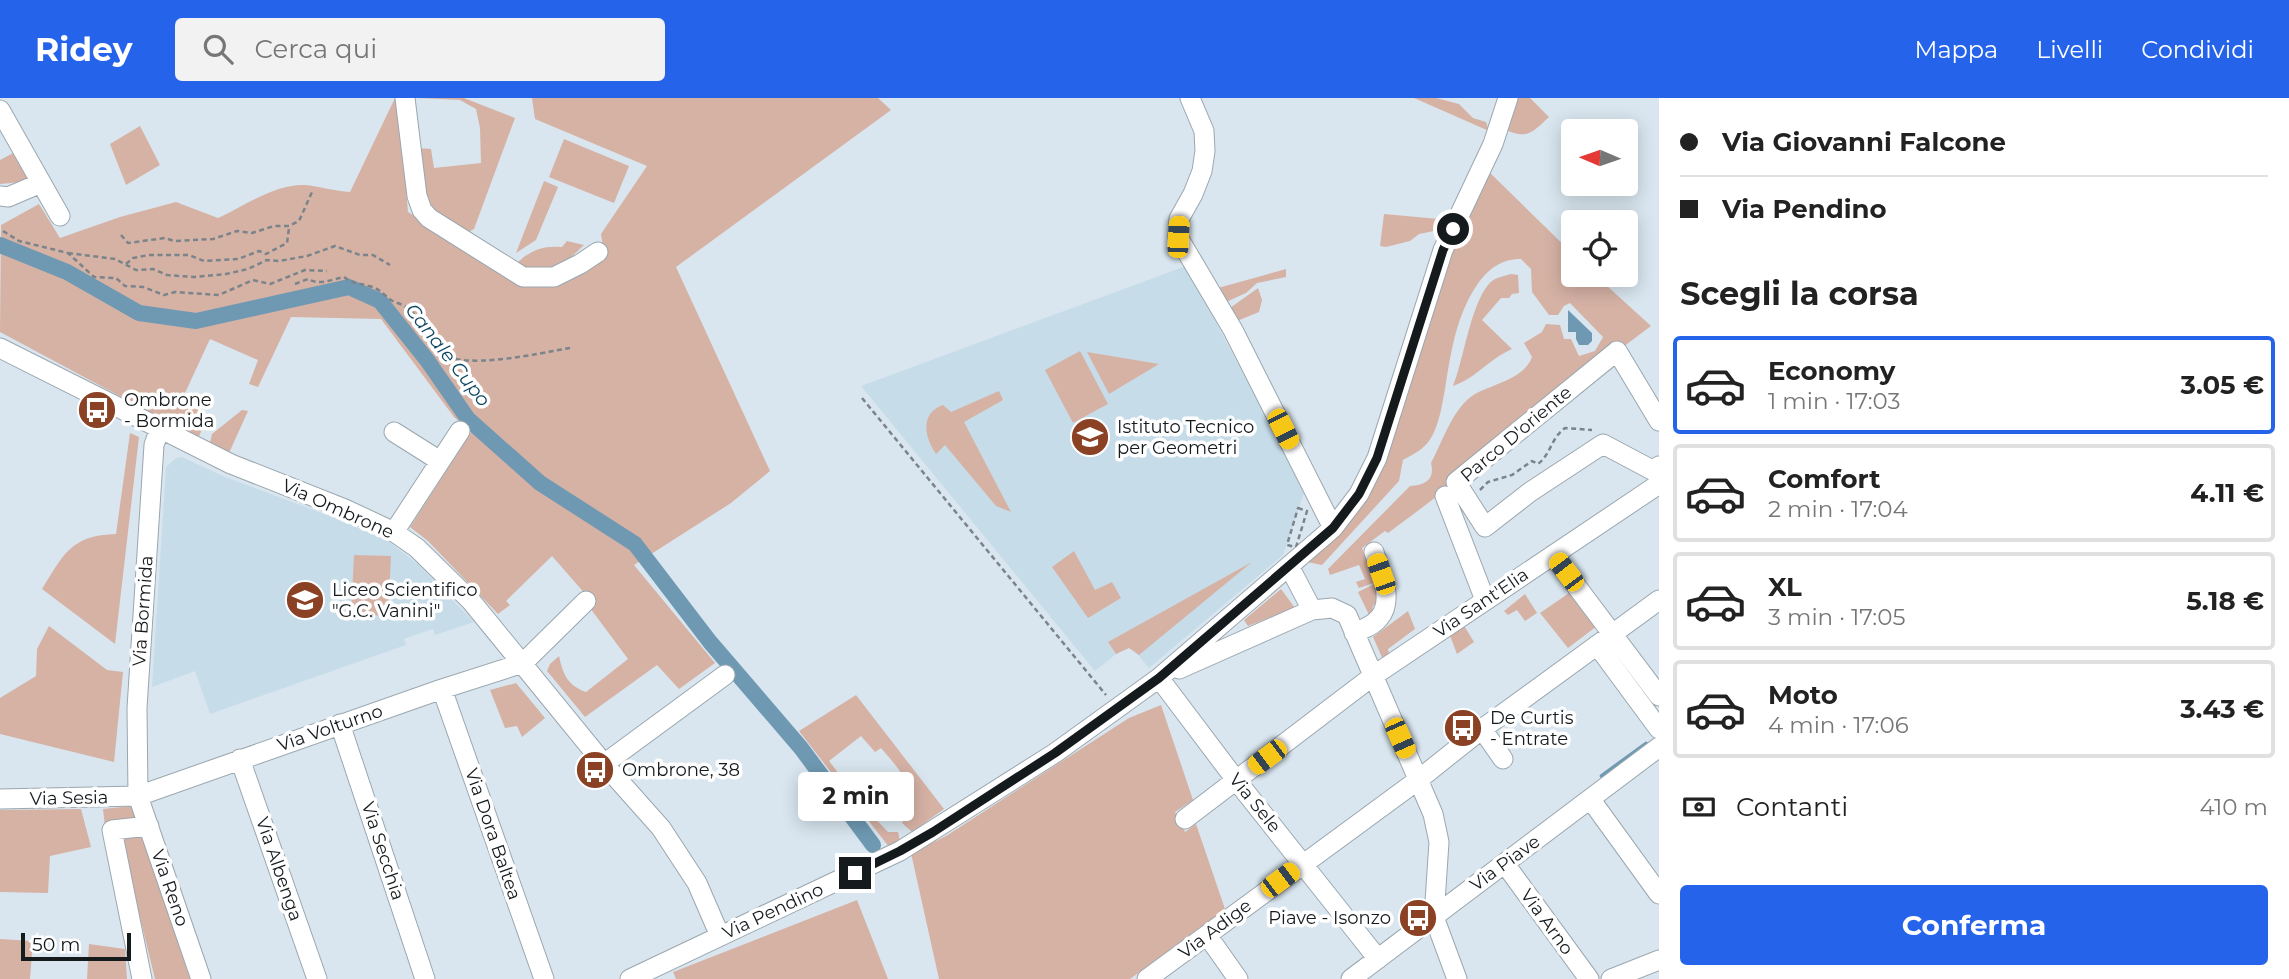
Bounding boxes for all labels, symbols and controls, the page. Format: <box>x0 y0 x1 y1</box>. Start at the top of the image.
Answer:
search box <box>175 18 665 81</box>
text: Ridey <box>35 29 133 69</box>
icon: search <box>199 30 237 68</box>
text: Cerca qui <box>255 33 377 65</box>
text: Mappa <box>1915 35 1998 64</box>
text: Livelli <box>2036 35 2103 64</box>
text: Condividi <box>2141 35 2254 64</box>
north arrow <box>1561 119 1638 196</box>
map controls <box>1561 119 1638 287</box>
text: Via Giovanni Falcone <box>1722 126 2006 158</box>
text: Via Pendino <box>1722 193 1887 225</box>
button: locate <box>1561 210 1638 287</box>
route start <box>1437 213 1469 245</box>
car <box>1167 215 1190 259</box>
text: Scegli la corsa <box>1680 274 1919 313</box>
water label: Canale Cupo <box>401 299 495 411</box>
icon: car <box>1684 354 1747 417</box>
text: Economy <box>1768 355 1895 387</box>
text: 3.05 € <box>2181 369 2264 401</box>
street label: Parco D'oriente <box>1456 381 1576 487</box>
text: 1 min · 17:03 <box>1768 387 1901 415</box>
bus stop icon: Ombrone - Bormida <box>76 389 118 431</box>
place label: Ombrone - Bormida <box>124 389 214 432</box>
car <box>1265 406 1302 452</box>
school or university icon: Istituto Tecnico per Geometri <box>1069 416 1111 458</box>
place label: Istituto Tecnico per Geometri <box>1117 416 1254 459</box>
icon: car <box>1684 462 1747 525</box>
text: Comfort <box>1768 463 1880 495</box>
street label: Via Ombrone <box>279 475 397 544</box>
text: 4.11 € <box>2190 477 2264 509</box>
text: 2 min · 17:04 <box>1768 495 1908 523</box>
car <box>1545 549 1588 595</box>
car <box>1365 551 1398 597</box>
street label: Via Bormida <box>128 555 158 667</box>
street label: Via Sant'Elia <box>1429 563 1533 643</box>
icon: car <box>1684 570 1747 633</box>
text: XL <box>1768 571 1802 603</box>
school or university icon: Liceo Scientifico "G.C. Vanini" <box>284 579 326 621</box>
place label: Liceo Scientifico "G.C. Vanini" <box>332 579 477 622</box>
text: 5.18 € <box>2186 585 2264 617</box>
text: 3 min · 17:05 <box>1768 603 1906 631</box>
icon: car <box>1684 678 1747 741</box>
text: Moto <box>1768 679 1838 711</box>
text: 3.43 € <box>2180 693 2264 725</box>
street label: Via Volturno <box>274 700 386 756</box>
bus stop icon: De Curtis - Entrate <box>1442 707 1484 749</box>
place label: De Curtis - Entrate <box>1490 707 1574 750</box>
text: 4 min · 17:06 <box>1768 711 1909 739</box>
car <box>1382 715 1419 761</box>
car <box>1244 736 1291 778</box>
bus stop icon: Ombrone, 38 <box>574 749 616 791</box>
place label: Ombrone, 38 <box>622 759 740 781</box>
street label: Via Dora Baltea <box>460 765 526 903</box>
street label: Via Sele <box>1224 769 1286 837</box>
callout: 2 min <box>797 772 913 820</box>
text: 2 min <box>822 782 890 810</box>
street label: Via Sesia <box>30 786 108 810</box>
icon: cash <box>1680 788 1718 826</box>
text: Contanti <box>1736 791 1848 823</box>
text: 410 m <box>2199 793 2268 821</box>
street label: Via Secchia <box>357 799 409 903</box>
street label: Via Albenga <box>251 814 307 924</box>
street label: Via Piave <box>1466 830 1544 896</box>
street label: Via Reno <box>147 847 193 929</box>
route end <box>839 857 871 889</box>
car <box>1257 859 1304 901</box>
street label: Via Pendino <box>719 878 827 944</box>
street label: Via Arno <box>1516 885 1578 959</box>
button: Conferma <box>1680 885 2268 965</box>
street label: Via Adige <box>1174 894 1256 964</box>
bus stop icon: Piave - Isonzo <box>1397 897 1439 939</box>
place label: Piave - Isonzo <box>1268 907 1391 929</box>
scale bar <box>21 930 131 962</box>
text: 50 m <box>32 933 80 956</box>

